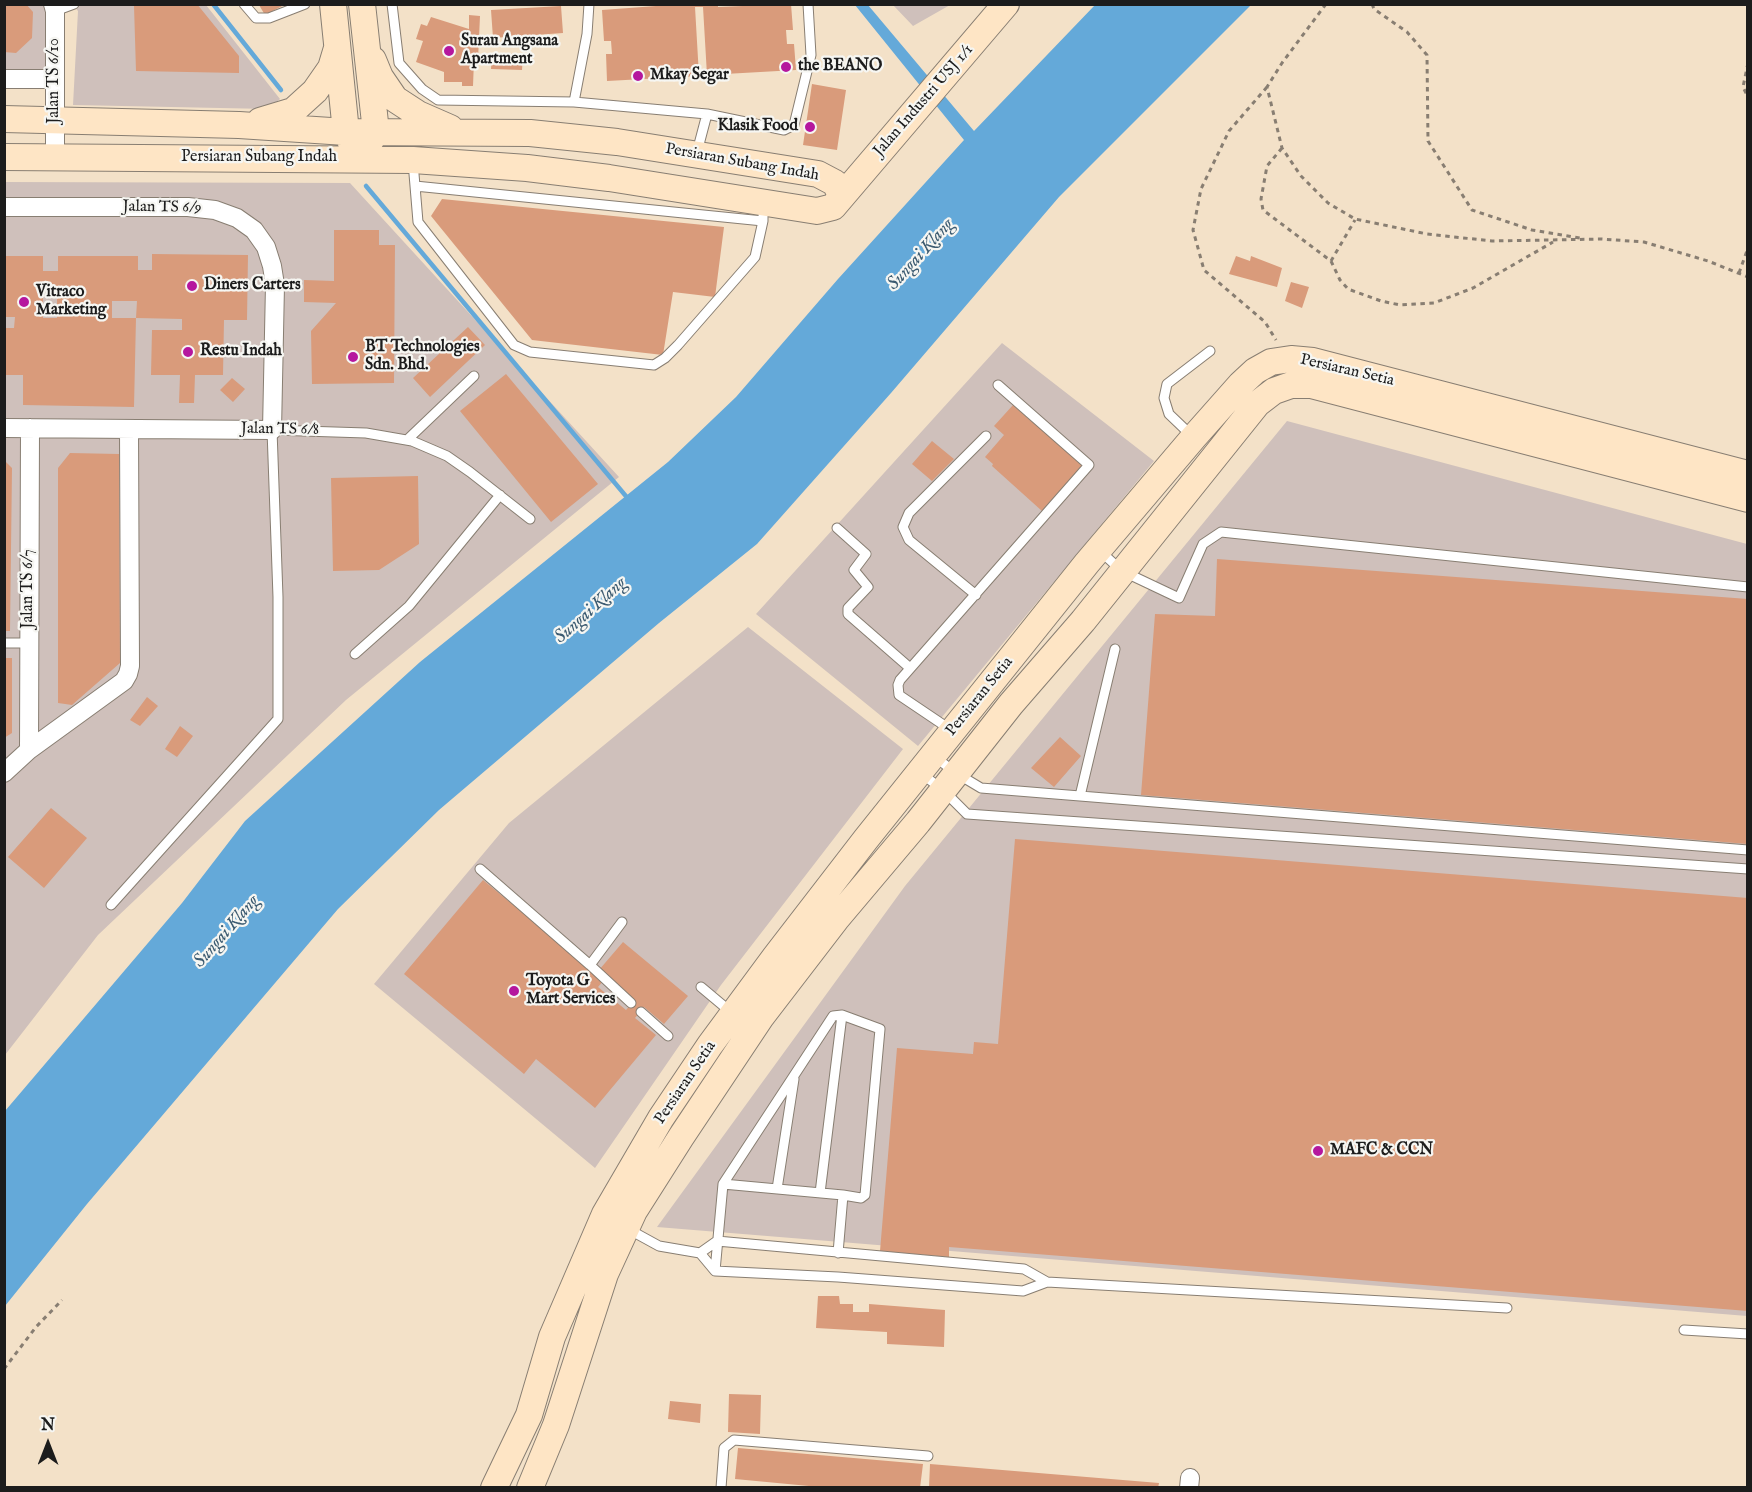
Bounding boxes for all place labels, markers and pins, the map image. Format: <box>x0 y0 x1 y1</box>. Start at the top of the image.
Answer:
place label: Surau Angsana Apartment <box>461 32 558 70</box>
marker: Surau Angsana Apartment <box>442 44 456 58</box>
place label: the BEANO <box>798 57 882 77</box>
marker: the BEANO <box>779 60 793 74</box>
place label: Mkay Segar <box>650 66 729 86</box>
marker: Mkay Segar <box>631 69 645 83</box>
place label: Klasik Food <box>717 117 798 137</box>
marker: Klasik Food <box>803 120 817 134</box>
place label: Diners Carters <box>204 276 301 296</box>
marker: Diners Carters <box>185 279 199 293</box>
place label: Vitraco Marketing <box>36 283 107 321</box>
marker: Vitraco Marketing <box>17 295 31 309</box>
place label: BT Technologies Sdn. Bhd. <box>365 338 480 376</box>
place label: Restu Indah <box>200 342 282 362</box>
marker: Restu Indah <box>181 345 195 359</box>
marker: BT Technologies Sdn. Bhd. <box>346 350 360 364</box>
place label: Toyota G Mart Services <box>526 972 615 1010</box>
marker: Toyota G Mart Services <box>507 984 521 998</box>
place label: MAFC & CCN <box>1330 1141 1433 1161</box>
marker: MAFC & CCN <box>1311 1144 1325 1158</box>

